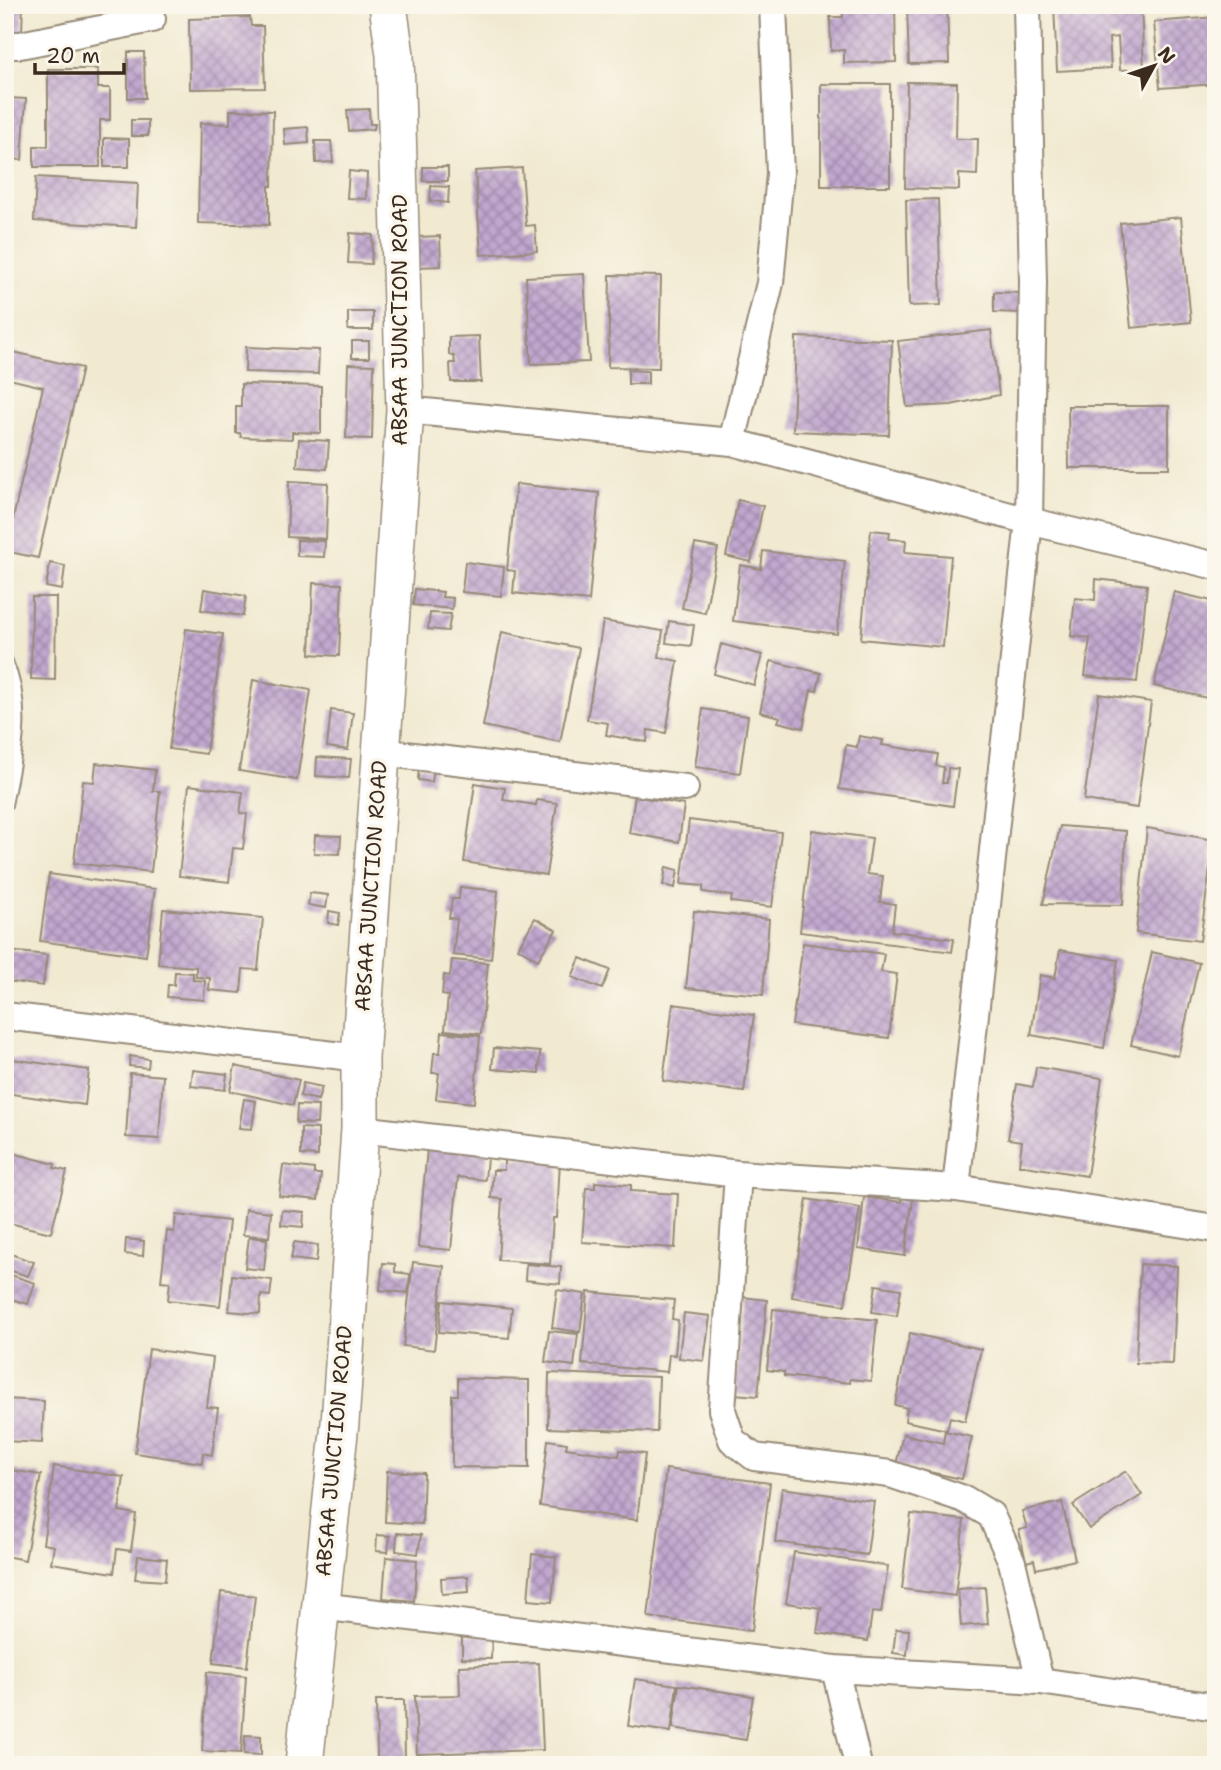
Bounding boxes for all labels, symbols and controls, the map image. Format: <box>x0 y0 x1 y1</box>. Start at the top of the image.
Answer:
scale bar <box>35 32 124 76</box>
north arrow <box>1120 32 1190 102</box>
text: 20 m <box>46 42 100 70</box>
text: N <box>1152 42 1181 69</box>
street label: ABSAA JUNCTION ROAD <box>386 194 414 446</box>
street label: ABSAA JUNCTION ROAD <box>348 760 394 1012</box>
street label: ABSAA JUNCTION ROAD <box>309 1324 359 1578</box>

